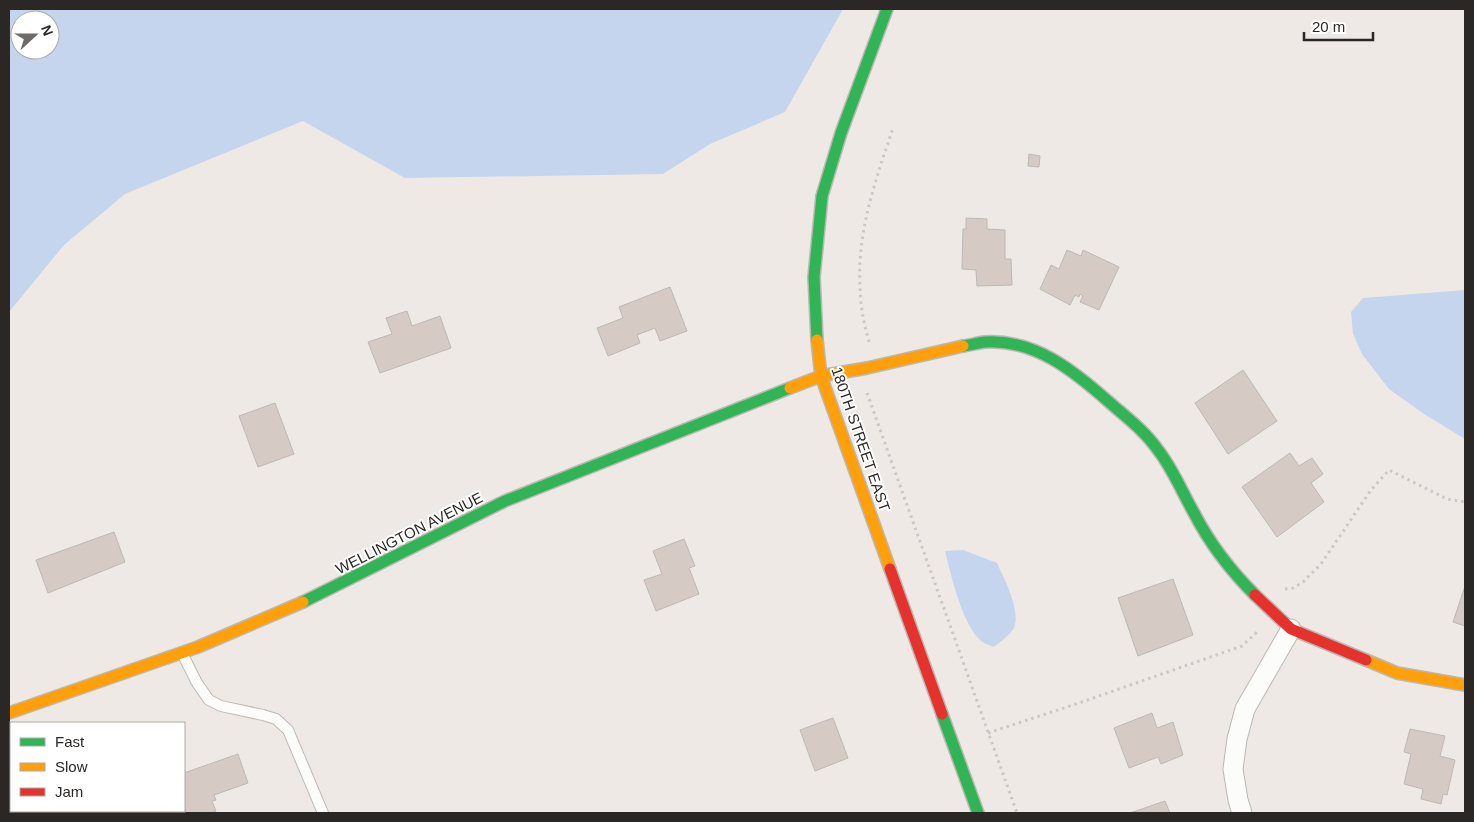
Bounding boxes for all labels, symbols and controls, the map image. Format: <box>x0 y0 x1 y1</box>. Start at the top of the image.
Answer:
north arrow <box>10 10 60 60</box>
scale bar <box>1304 10 1373 42</box>
text: 20 m <box>1312 18 1345 35</box>
text: N <box>38 23 56 38</box>
street label: 180TH STREET EAST <box>828 365 894 513</box>
street label: WELLINGTON AVENUE <box>333 488 485 578</box>
legend <box>10 722 185 812</box>
text: Fast <box>55 733 85 750</box>
text: Slow <box>55 758 88 775</box>
text: Jam <box>55 783 83 800</box>

